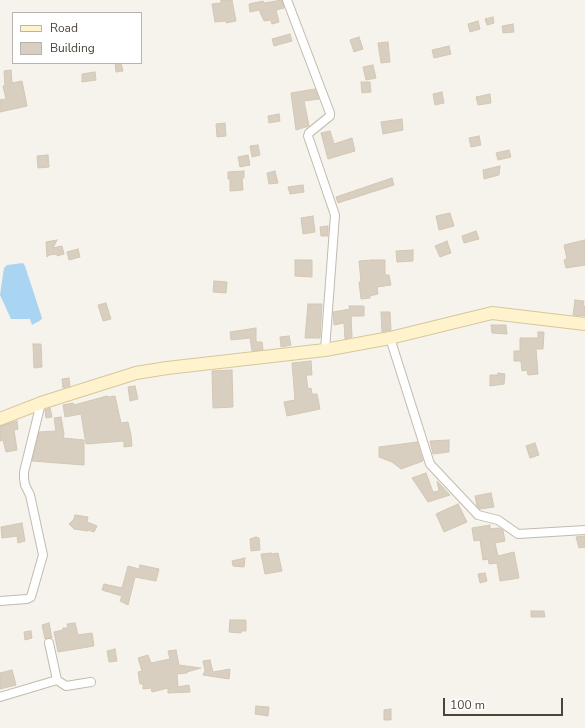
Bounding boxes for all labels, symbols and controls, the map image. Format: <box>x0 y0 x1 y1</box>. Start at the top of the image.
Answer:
legend <box>12 12 142 64</box>
text: Road <box>50 20 78 36</box>
text: Building <box>50 40 95 56</box>
scale bar <box>445 690 565 716</box>
text: 100 m <box>450 697 485 713</box>

